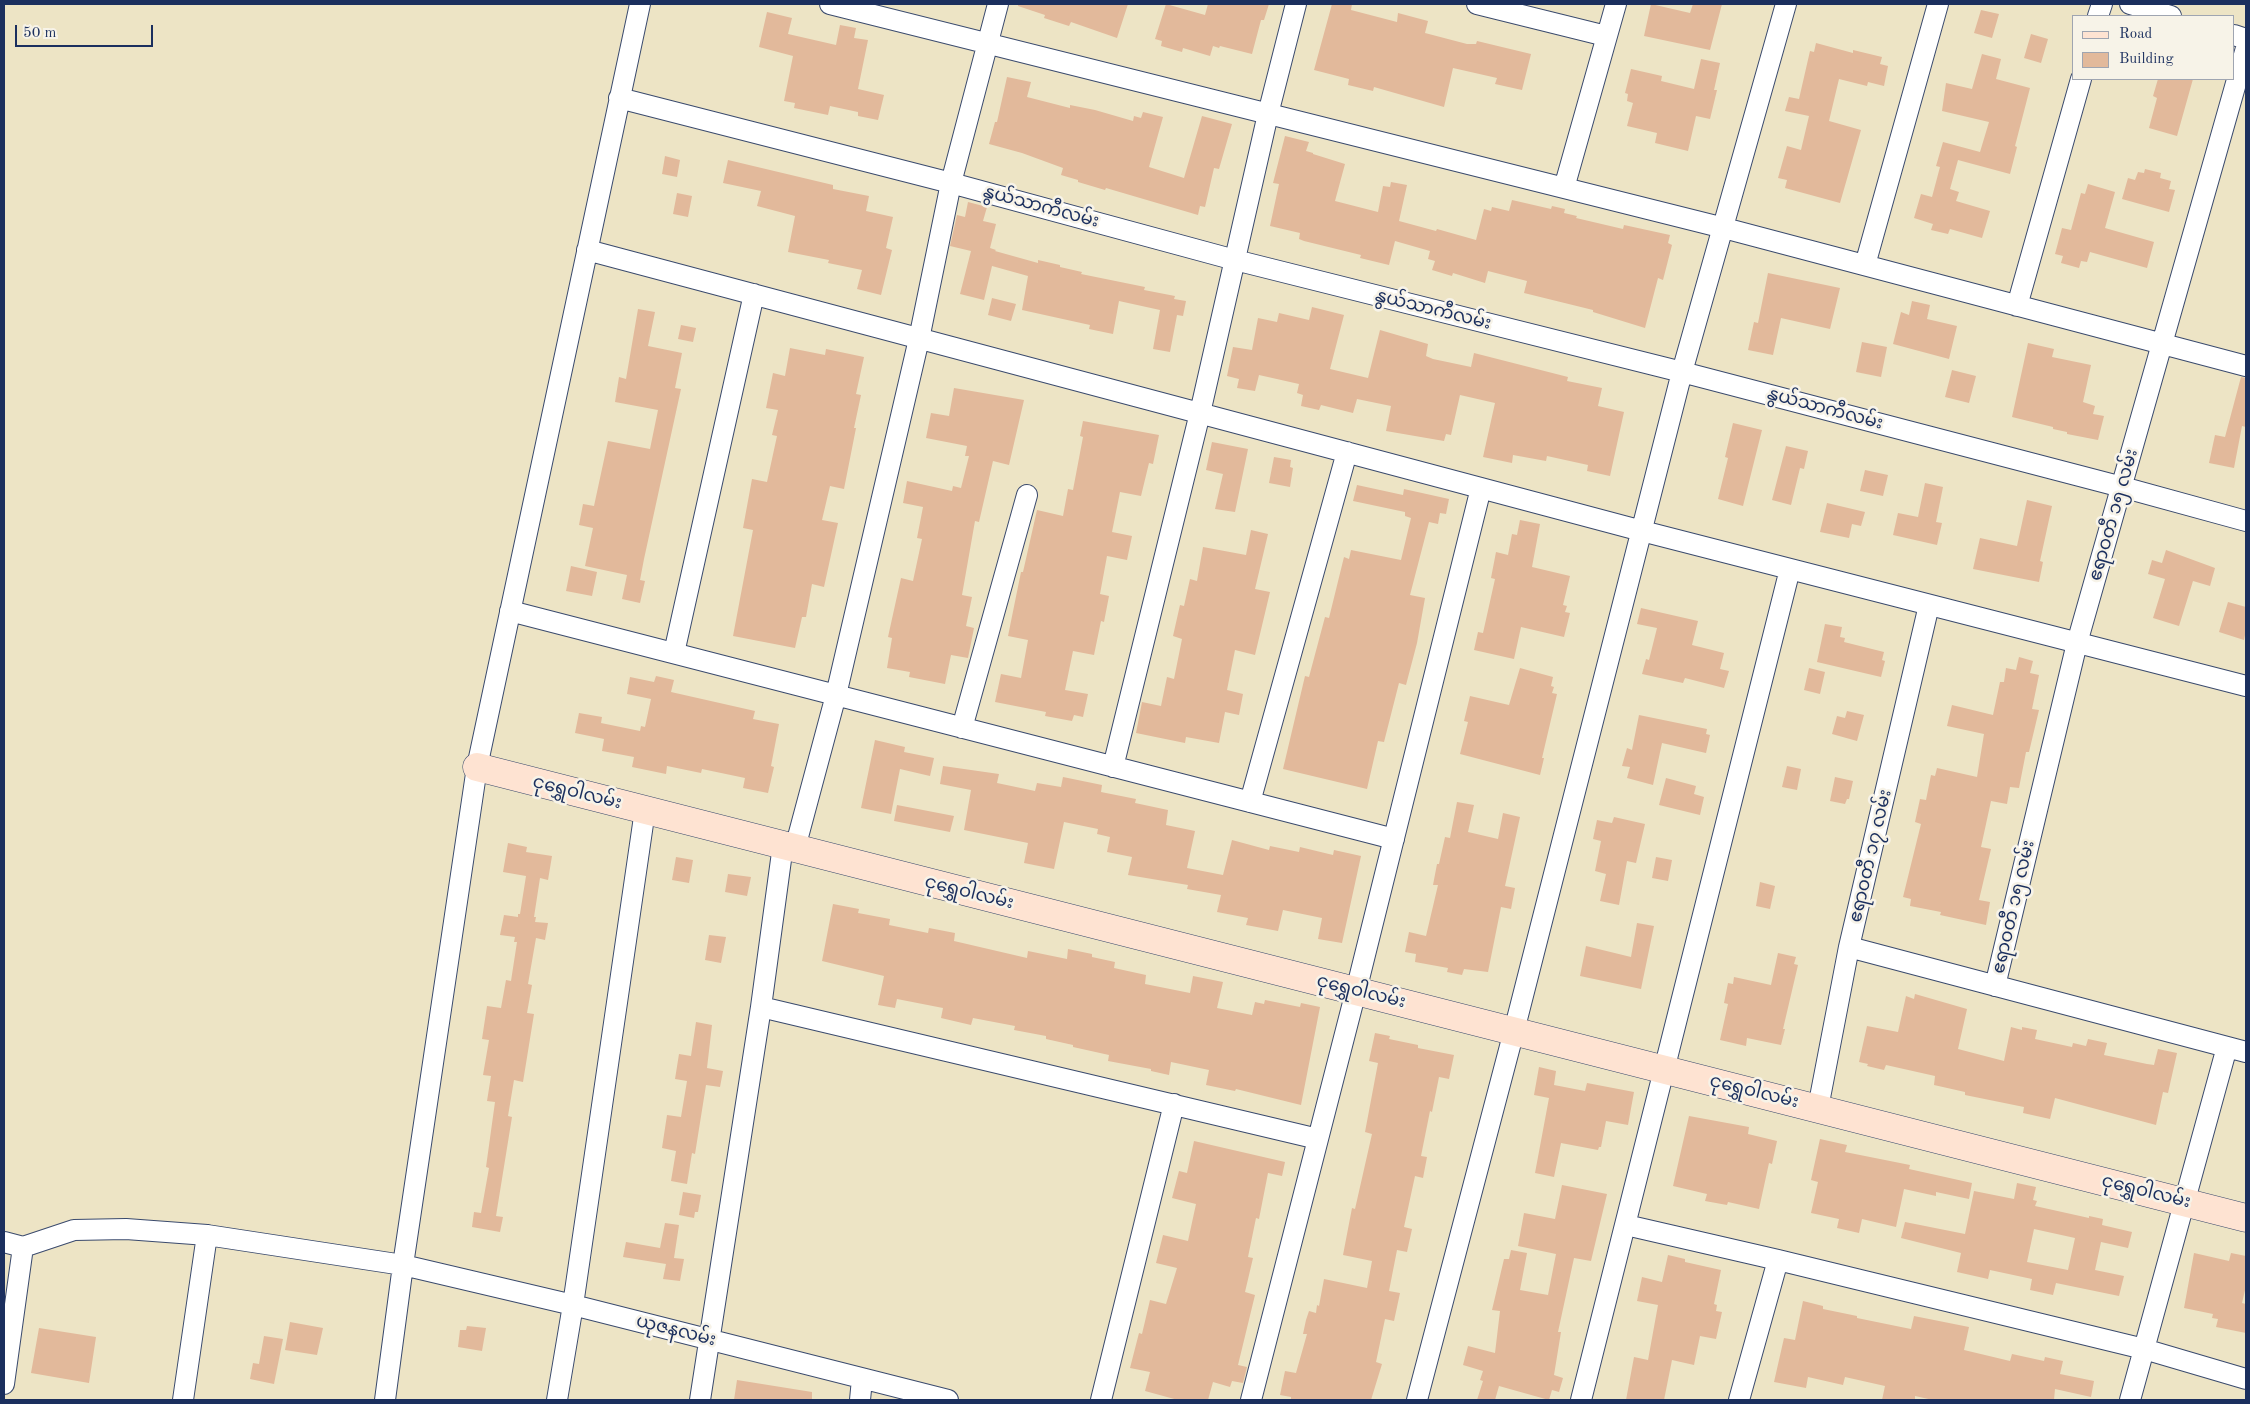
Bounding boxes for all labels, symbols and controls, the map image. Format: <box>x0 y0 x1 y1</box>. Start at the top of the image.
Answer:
scale bar <box>18 15 155 47</box>
legend <box>2072 15 2235 80</box>
text: 50 m <box>23 26 57 41</box>
text: Road <box>2119 27 2152 42</box>
text: Building <box>2119 52 2174 67</box>
street label: နွယ်သာကီလမ်း <box>981 181 1101 233</box>
street label: နွယ်သာကီလမ်း <box>1373 285 1493 335</box>
street label: နွယ်သာကီလမ်း <box>1765 383 1885 435</box>
street label: ဧရာဝတီ ၁၅ လမ်း <box>2085 446 2143 584</box>
street label: ငုရွှေဝါလမ်း <box>530 772 624 814</box>
street label: ဧရာဝတီ ၁၇ လမ်း <box>1845 787 1897 925</box>
street label: ဧရာဝတီ ၁၅ လမ်း <box>1988 838 2040 976</box>
street label: ငုရွှေဝါလမ်း <box>922 872 1016 914</box>
street label: ငုရွှေဝါလမ်း <box>1314 971 1408 1013</box>
street label: ငုရွှေဝါလမ်း <box>1707 1071 1801 1113</box>
street label: ငုရွှေဝါလမ်း <box>2099 1171 2193 1213</box>
street label: ယုဇနလမ်း <box>634 1311 718 1351</box>

